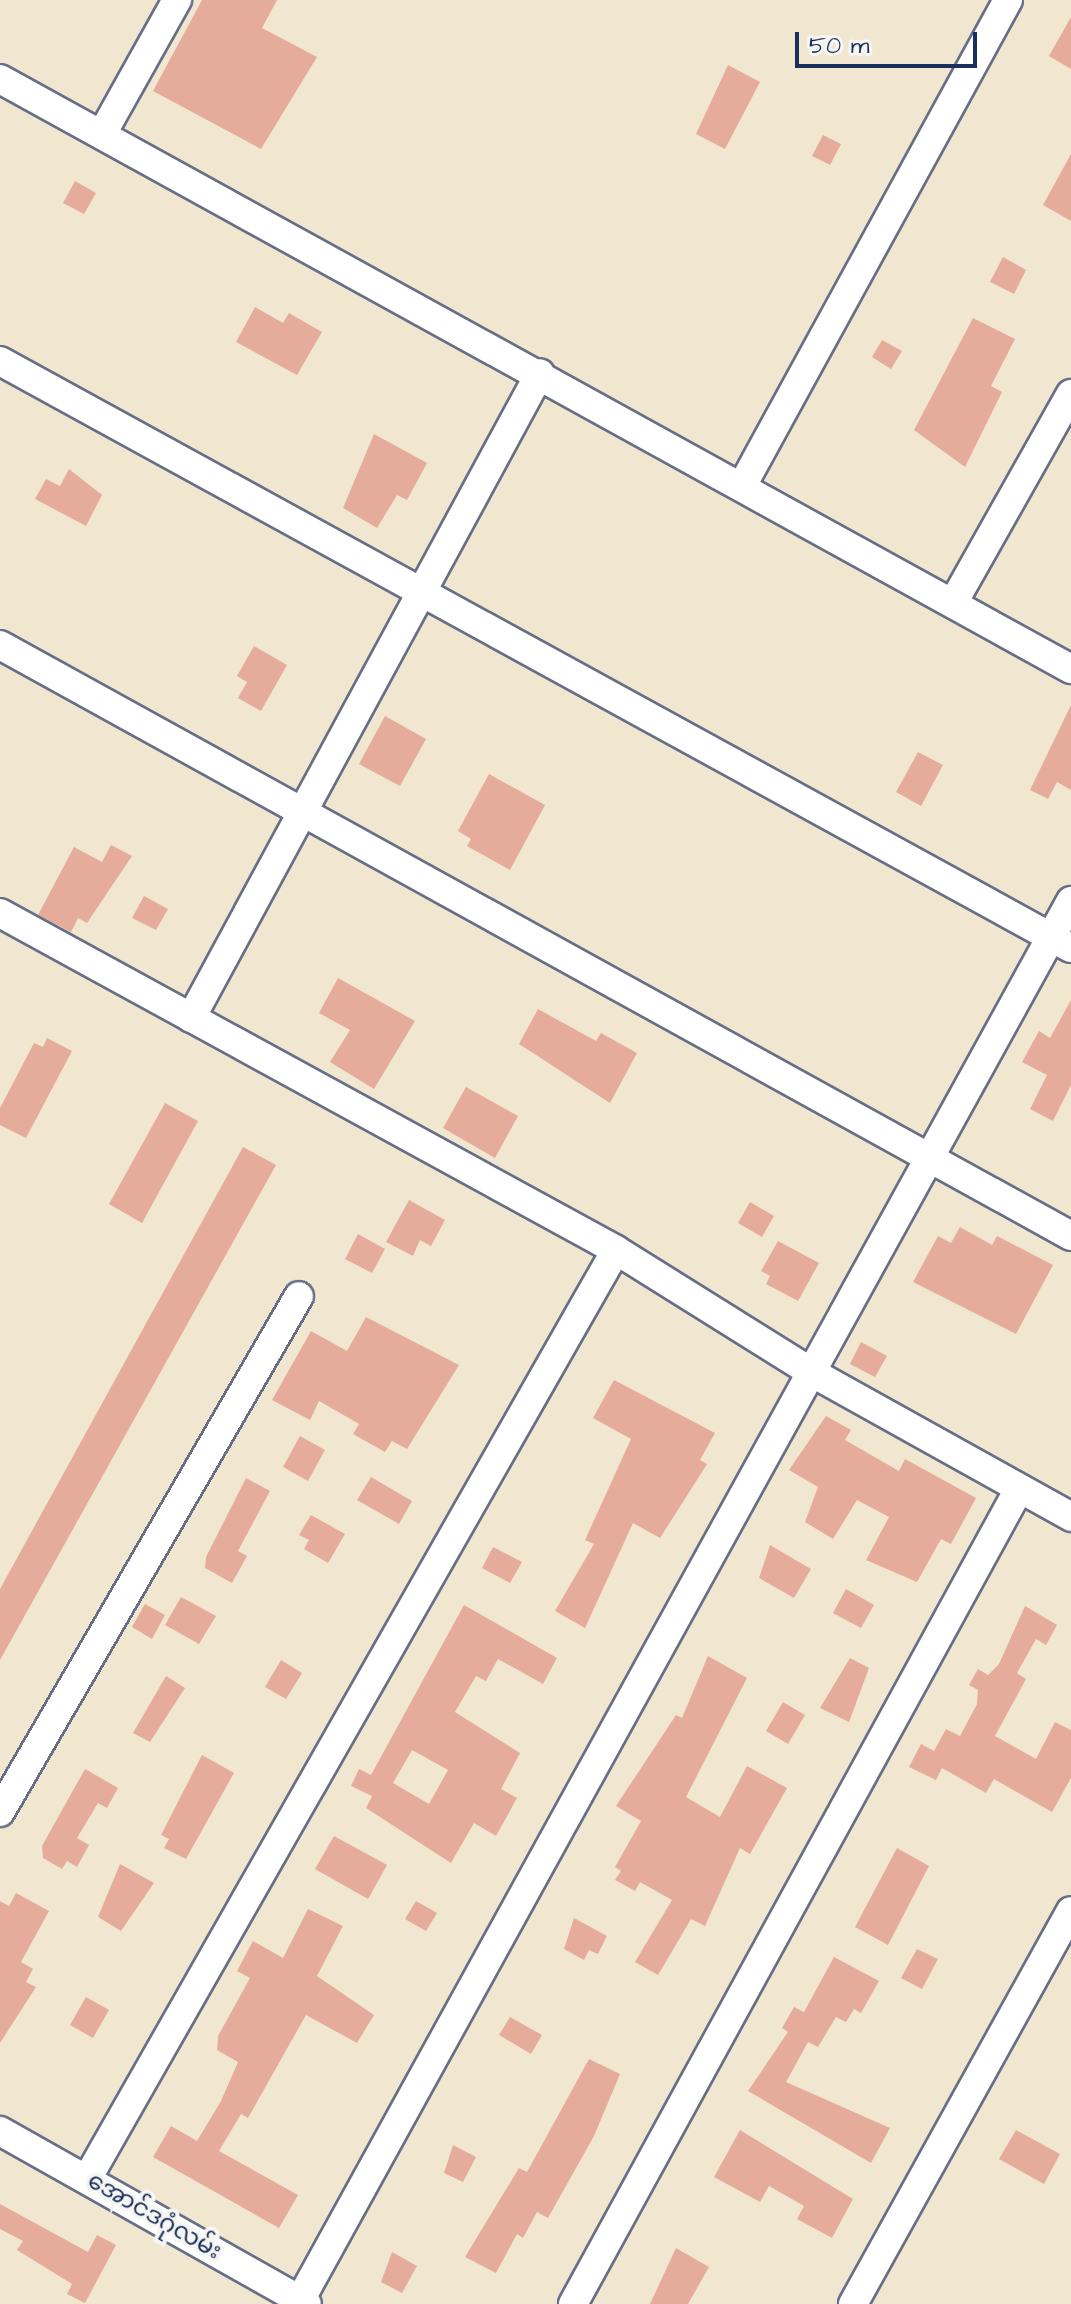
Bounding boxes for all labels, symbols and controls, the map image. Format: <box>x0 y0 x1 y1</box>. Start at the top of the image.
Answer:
scale bar <box>799 16 981 66</box>
text: 50 m <box>809 29 869 63</box>
street label: အောင်ဒဂုံလမ်း <box>82 2167 226 2267</box>

